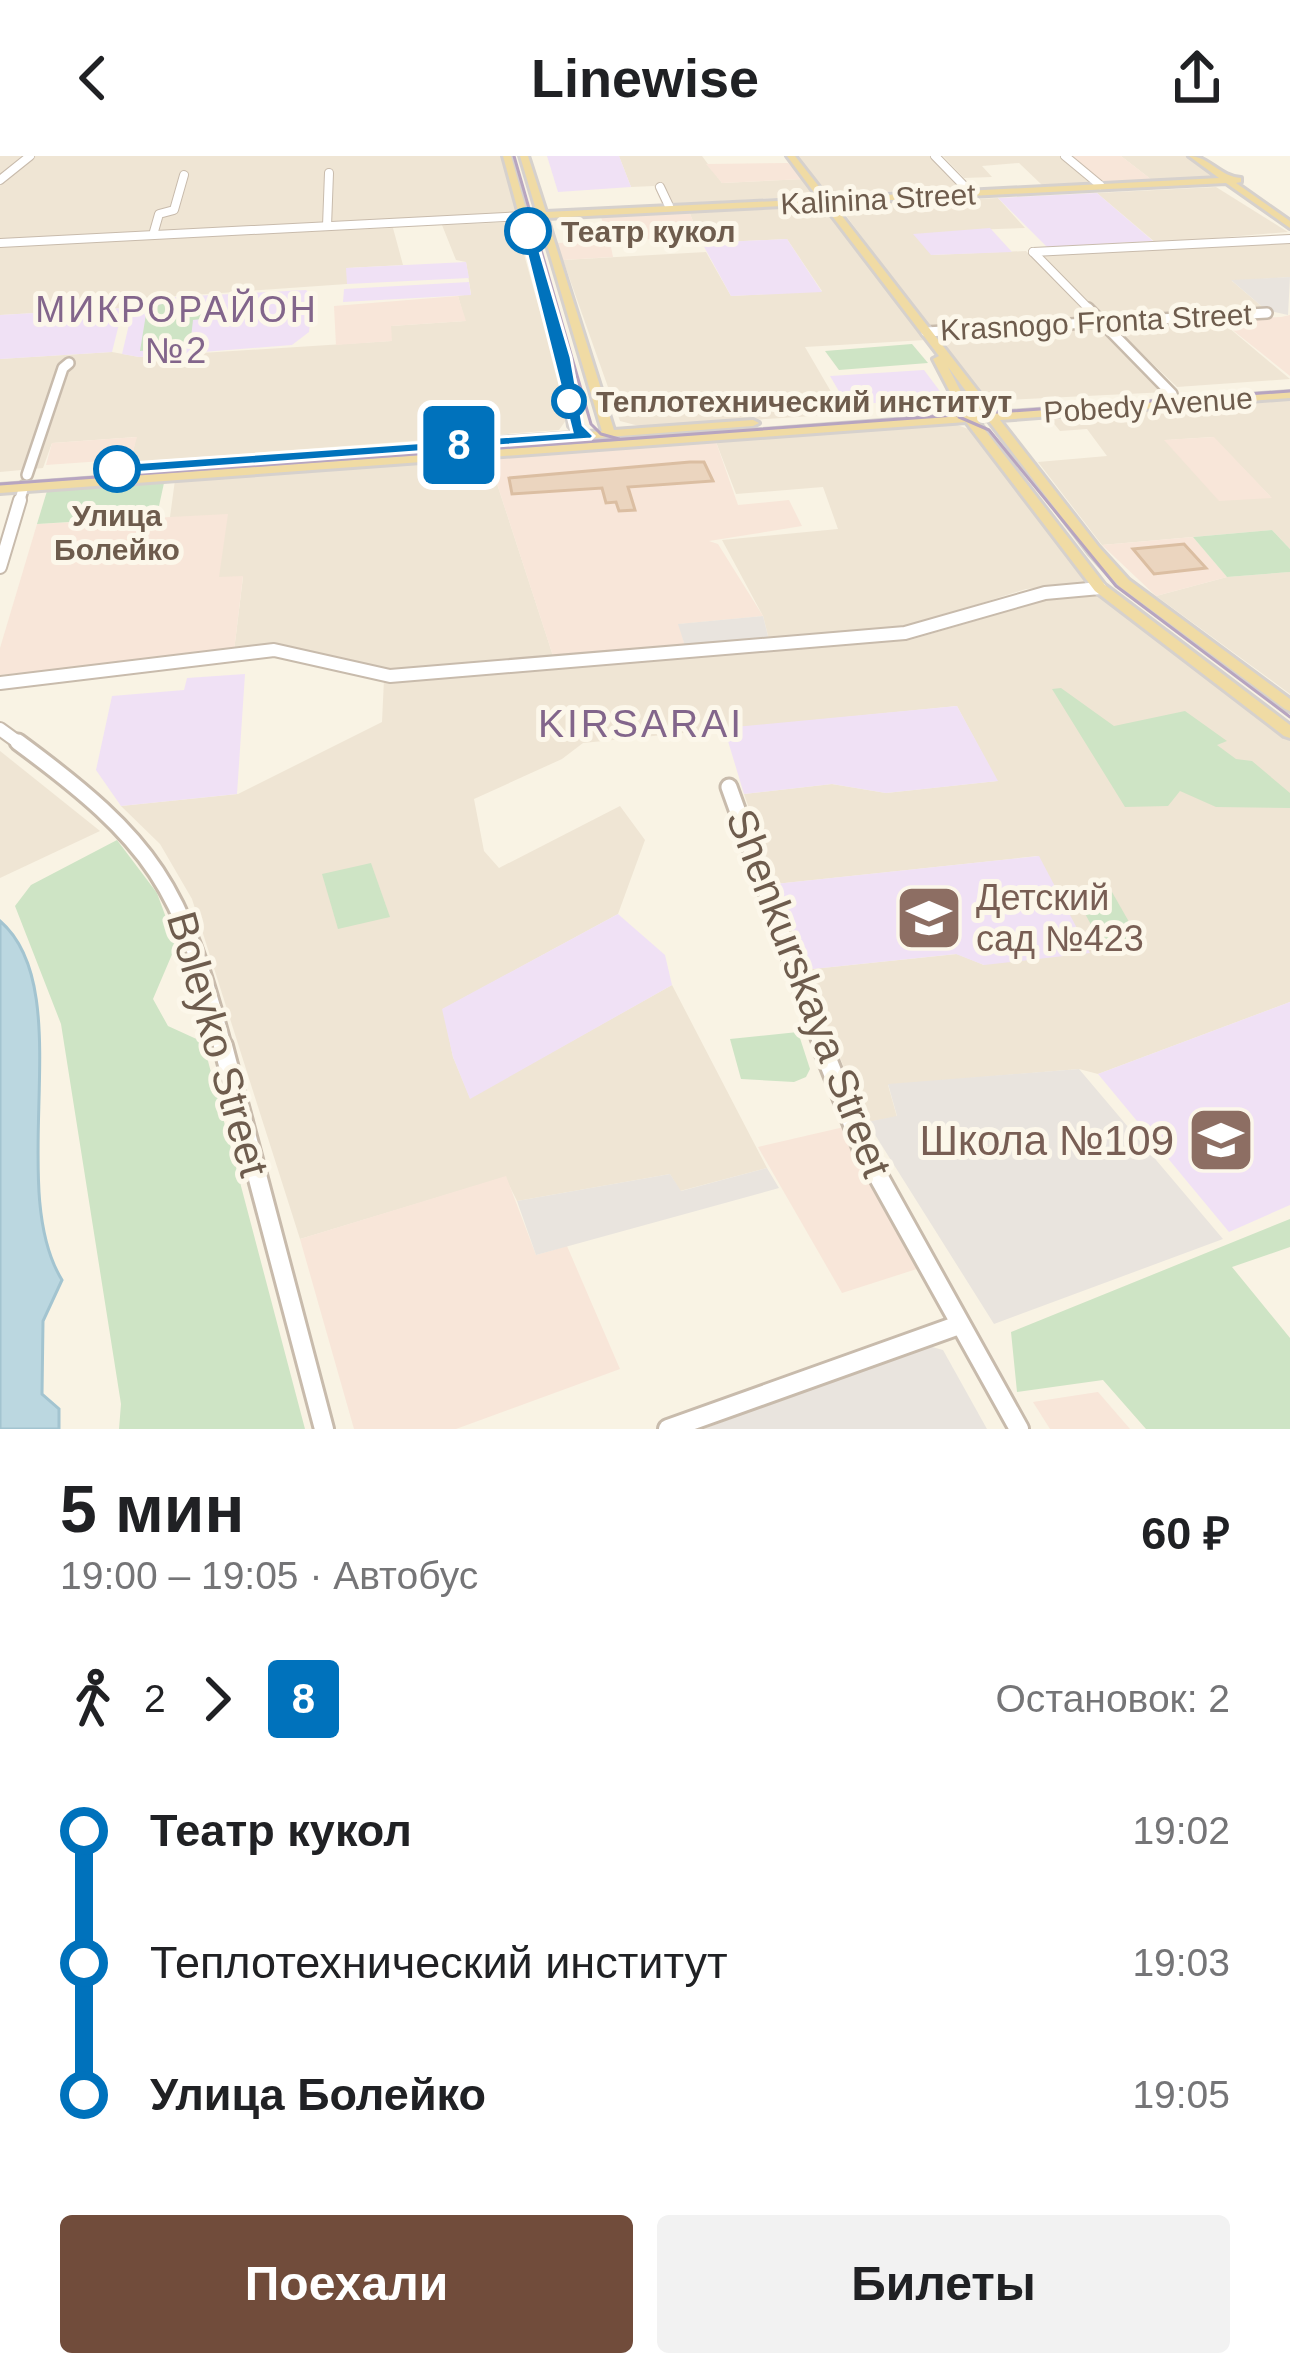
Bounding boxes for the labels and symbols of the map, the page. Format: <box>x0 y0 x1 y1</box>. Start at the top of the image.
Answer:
street label: Kalinina Street <box>780 177 977 221</box>
marker: Театр кукол <box>506 209 550 253</box>
place label: Театр кукол <box>561 215 736 248</box>
district label: МИКРОРАЙОН №2 <box>35 288 319 371</box>
street label: Krasnogo Fronta Street <box>939 297 1253 347</box>
street label: Pobedy Avenue <box>1042 381 1254 429</box>
marker: Теплотехнический институт <box>553 385 585 417</box>
place label: Теплотехнический институт <box>596 385 1012 418</box>
line badge: 8 <box>420 406 498 484</box>
marker: Улица Болейко <box>95 447 139 491</box>
place label: Улица Болейко <box>54 499 180 566</box>
district label: KIRSARAI <box>538 702 744 745</box>
street label: Shenkurskaya Street <box>717 803 901 1184</box>
place label: Детский сад №423 <box>976 877 1144 959</box>
school or university icon: Детский сад №423 <box>894 883 964 953</box>
street label: Boleyko Street <box>158 906 278 1182</box>
school or university icon: Школа №109 <box>1186 1105 1256 1175</box>
place label: Школа №109 <box>920 1117 1174 1164</box>

